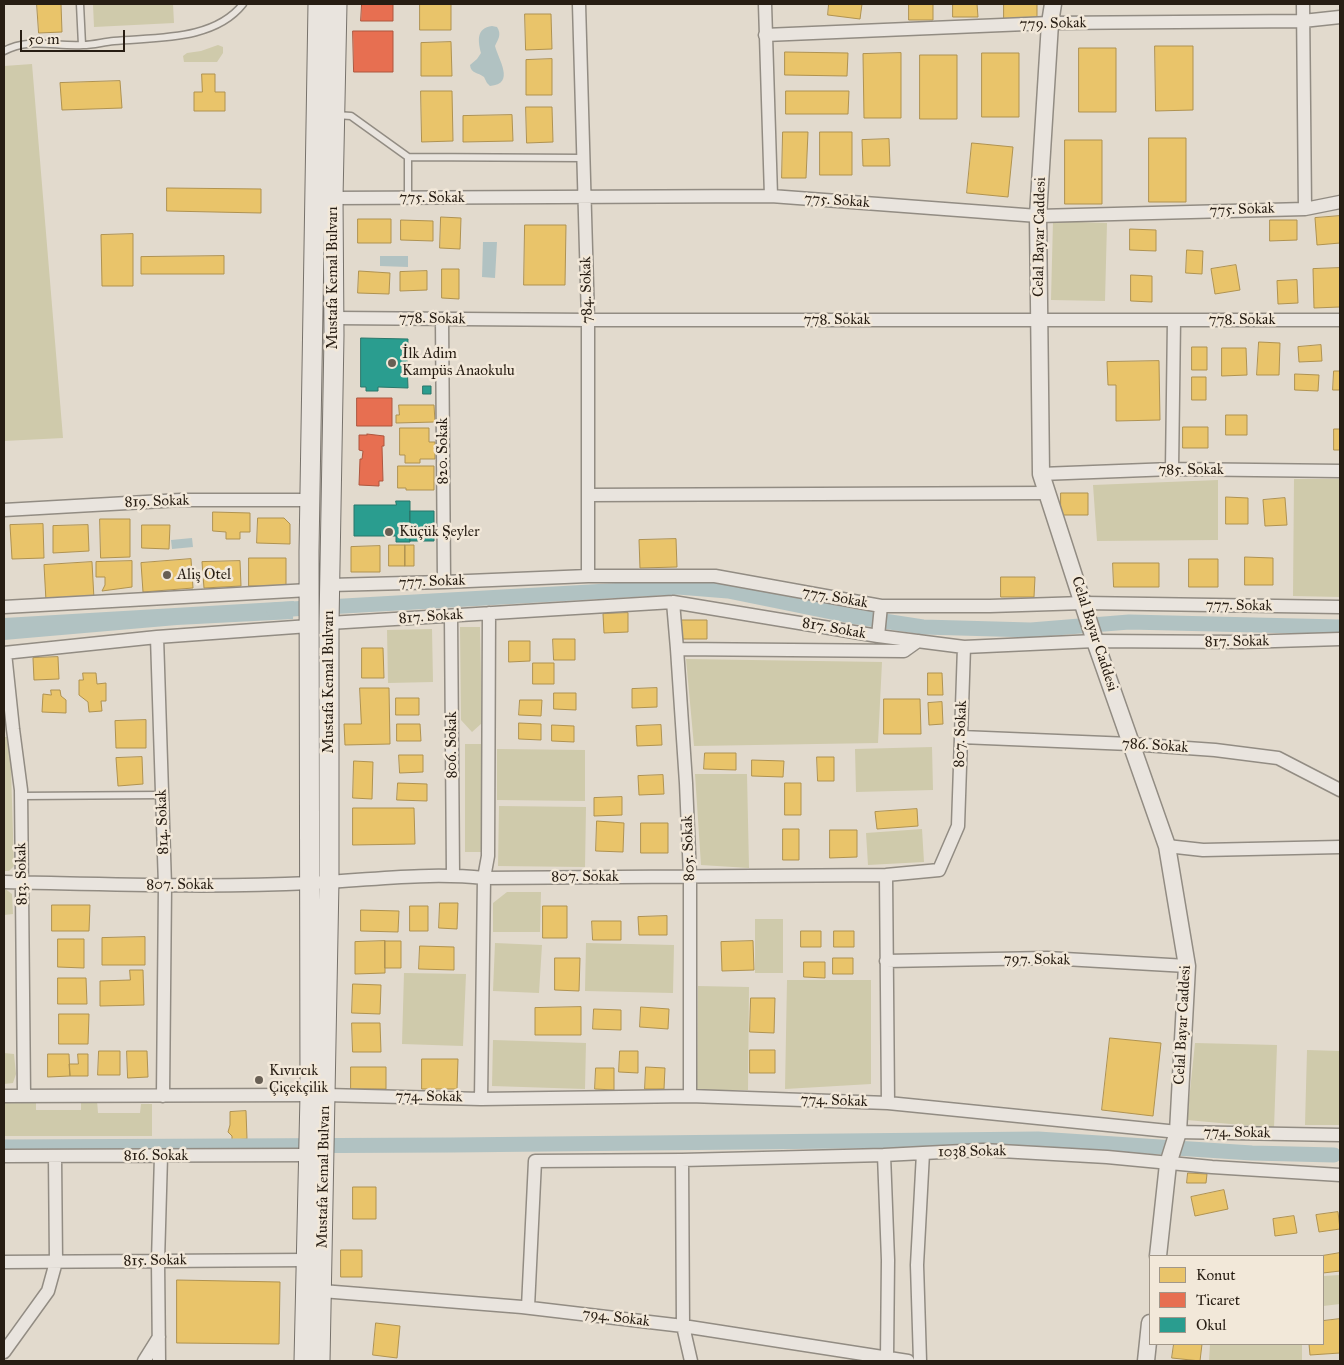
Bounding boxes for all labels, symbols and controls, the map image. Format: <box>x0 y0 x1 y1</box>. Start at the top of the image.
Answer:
street label: 779. Sokak <box>1019 14 1087 34</box>
scale bar <box>22 20 128 52</box>
text: 50 m <box>28 30 60 48</box>
street label: Celal Bayar Caddesi <box>1030 177 1050 297</box>
street label: 775. Sokak <box>399 189 465 207</box>
street label: 775. Sokak <box>804 190 870 212</box>
street label: 775. Sokak <box>1209 200 1275 220</box>
street label: Mustafa Kemal Bulvarı <box>324 206 342 350</box>
street label: 784. Sokak <box>577 256 597 324</box>
street label: 778. Sokak <box>398 309 466 329</box>
street label: 778. Sokak <box>804 311 870 329</box>
street label: 778. Sokak <box>1209 311 1275 329</box>
place label: İlk Adim Kampüs Anaokulu <box>402 345 515 380</box>
marker: İlk Adim Kampüs Anaokulu <box>386 357 398 369</box>
street label: 820. Sokak <box>434 418 452 484</box>
street label: 785. Sokak <box>1158 461 1224 479</box>
street label: 819. Sokak <box>124 492 190 512</box>
place label: Küçük Şeyler <box>399 523 480 541</box>
marker: Küçük Şeyler <box>383 526 395 538</box>
place label: Aliş Otel <box>177 566 231 584</box>
marker: Aliş Otel <box>161 569 173 581</box>
street label: 777. Sokak <box>398 572 466 592</box>
street label: Celal Bayar Caddesi <box>1067 574 1121 694</box>
street label: 777. Sokak <box>801 583 869 613</box>
street label: 777. Sokak <box>1206 596 1272 616</box>
street label: 817. Sokak <box>398 606 464 628</box>
street label: Mustafa Kemal Bulvarı <box>320 610 338 754</box>
street label: 817. Sokak <box>801 615 867 643</box>
street label: 817. Sokak <box>1205 632 1269 652</box>
street label: 807. Sokak <box>951 700 971 768</box>
street label: 806. Sokak <box>443 711 461 779</box>
street label: 786. Sokak <box>1121 735 1189 757</box>
street label: 814. Sokak <box>153 789 173 855</box>
street label: 805. Sokak <box>679 815 699 881</box>
street label: 813. Sokak <box>12 842 32 906</box>
street label: 807. Sokak <box>551 868 619 886</box>
street label: 807. Sokak <box>146 876 214 894</box>
street label: 797. Sokak <box>1003 950 1071 970</box>
street label: Celal Bayar Caddesi <box>1171 965 1195 1085</box>
place label: Kıvırcık Çiçekçilik <box>269 1062 328 1097</box>
marker: Kıvırcık Çiçekçilik <box>253 1074 265 1086</box>
street label: 774. Sokak <box>395 1087 463 1107</box>
street label: 774. Sokak <box>800 1091 868 1111</box>
street label: Mustafa Kemal Bulvarı <box>314 1105 334 1249</box>
street label: 774. Sokak <box>1203 1123 1271 1143</box>
street label: 1038 Sokak <box>938 1142 1006 1162</box>
street label: 816. Sokak <box>124 1147 188 1165</box>
street label: 815. Sokak <box>123 1251 187 1271</box>
legend <box>1149 1255 1324 1345</box>
text: Konut <box>1196 1266 1235 1284</box>
text: Ticaret <box>1196 1291 1240 1309</box>
street label: 794. Sokak <box>581 1305 651 1331</box>
text: Okul <box>1196 1316 1226 1334</box>

